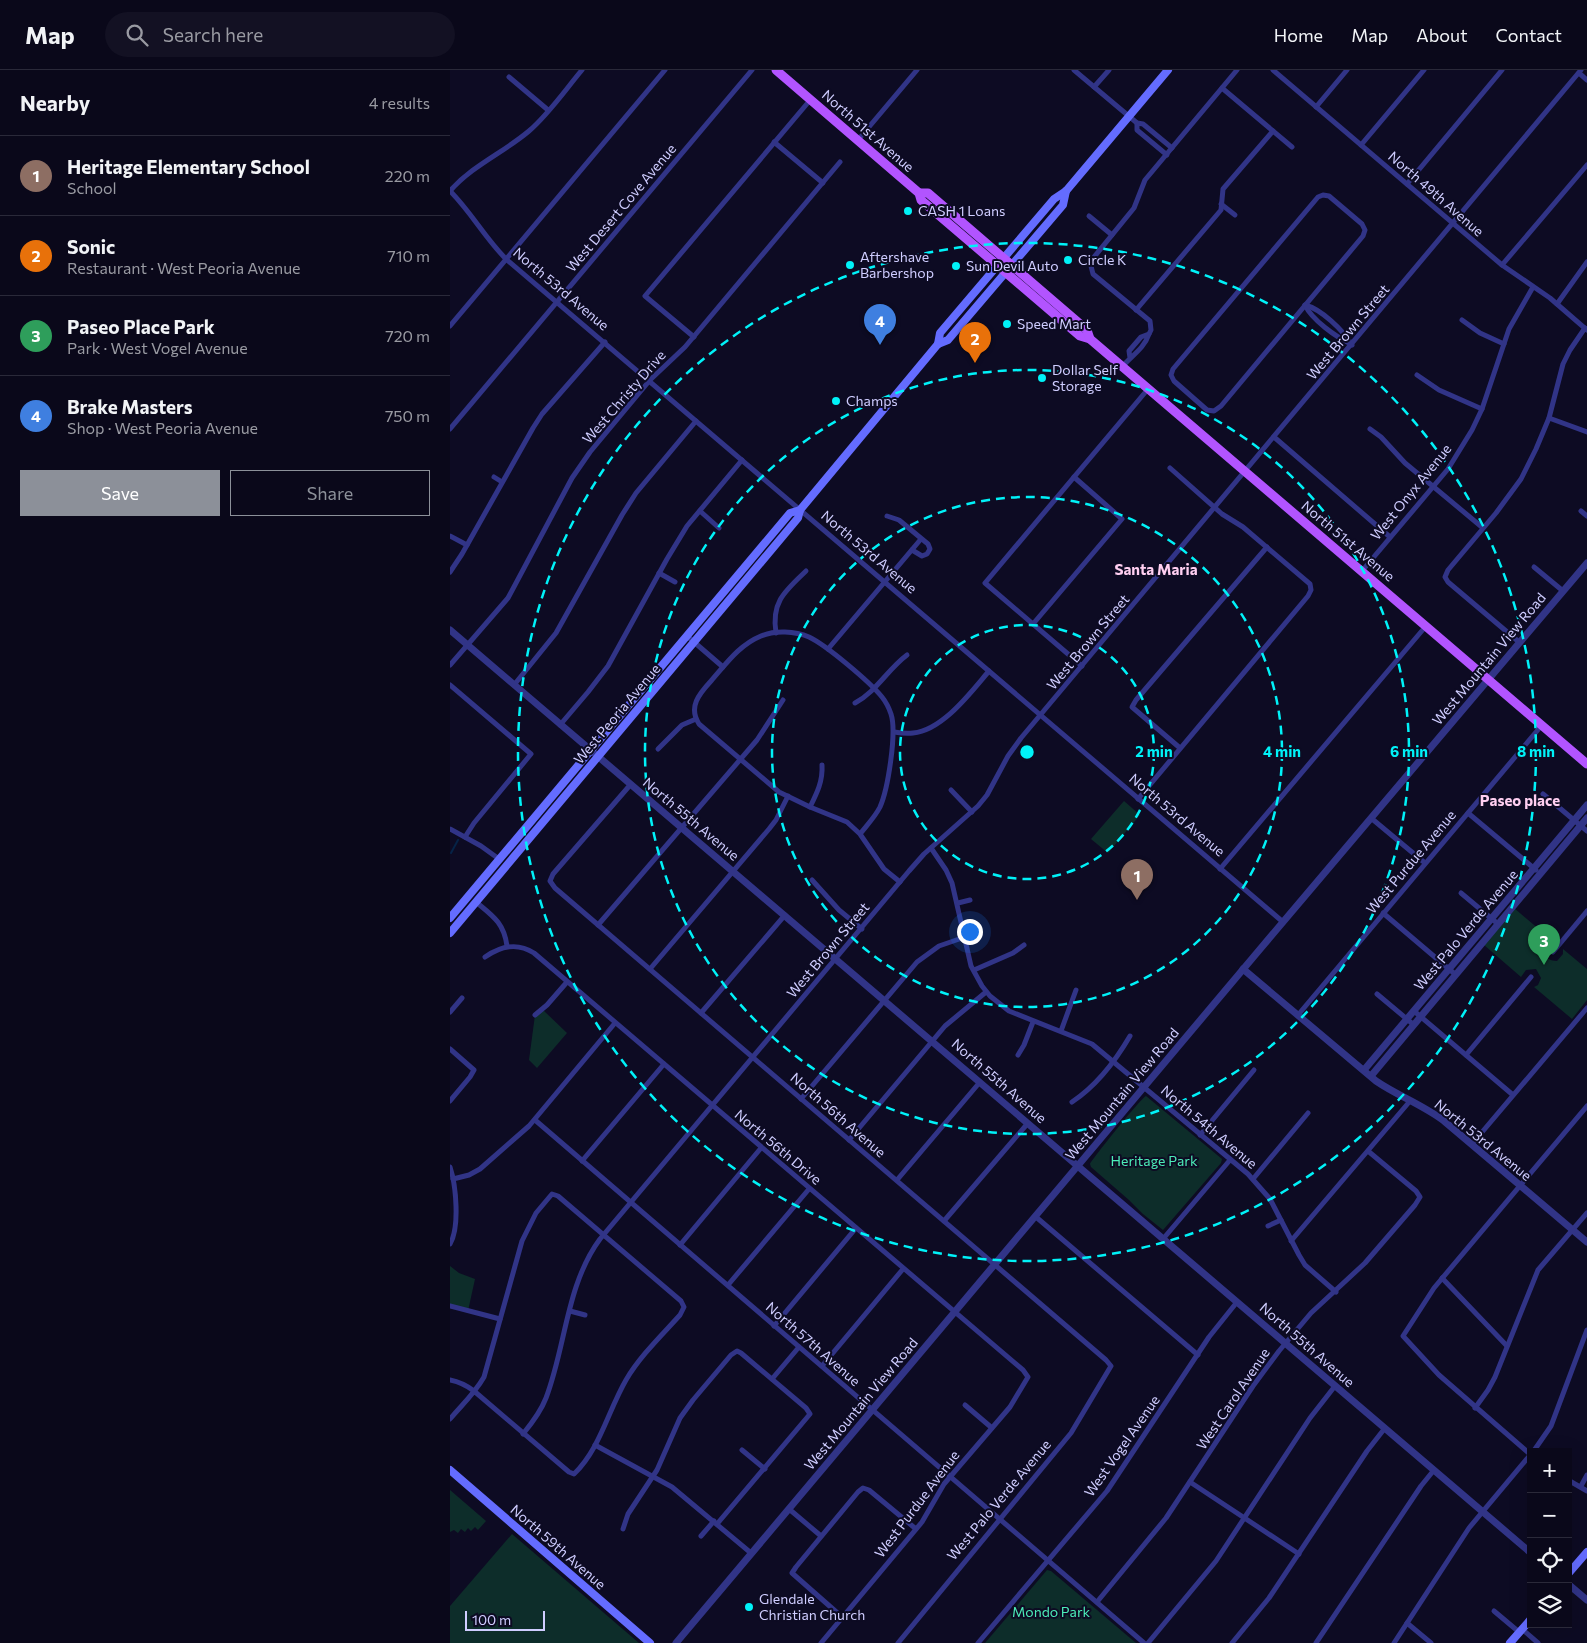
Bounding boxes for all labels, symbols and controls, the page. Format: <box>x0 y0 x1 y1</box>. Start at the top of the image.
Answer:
search box <box>105 12 455 57</box>
text: Map <box>25 20 75 49</box>
icon: search <box>123 21 151 49</box>
text: Search here <box>163 23 263 46</box>
text: Home <box>1274 24 1323 46</box>
text: Map <box>1351 24 1388 46</box>
text: About <box>1416 24 1468 46</box>
text: Contact <box>1496 24 1562 46</box>
street label: North 51st Avenue <box>819 86 918 175</box>
text: Nearby <box>20 90 90 115</box>
text: 4 results <box>369 93 430 112</box>
street label: West Desert Cove Avenue <box>562 140 679 275</box>
street label: North 49th Avenue <box>1385 148 1488 240</box>
text: Heritage Elementary School <box>67 155 310 178</box>
text: 1 <box>32 166 40 185</box>
text: 220 m <box>385 166 430 185</box>
text: School <box>67 178 117 197</box>
place label: CASH 1 Loans <box>918 202 1005 219</box>
marker: CASH 1 Loans <box>902 205 914 217</box>
text: Sonic <box>67 235 115 258</box>
street label: North 53rd Avenue <box>510 244 613 334</box>
text: 2 <box>31 246 41 265</box>
text: 710 m <box>387 246 430 265</box>
place label: Aftershave Barbershop <box>860 248 934 281</box>
place label: Circle K <box>1078 251 1126 268</box>
marker: Circle K <box>1062 254 1074 266</box>
place label: Sun Devil Auto <box>966 257 1059 274</box>
text: Restaurant · West Peoria Avenue <box>67 258 301 277</box>
marker: Aftershave Barbershop <box>844 259 856 271</box>
marker: Sun Devil Auto <box>950 260 962 272</box>
street label: West Brown Street <box>1303 280 1393 383</box>
pin: 4 <box>864 304 896 345</box>
text: Paseo Place Park <box>67 315 215 338</box>
place label: Speed Mart <box>1017 315 1091 332</box>
marker: Speed Mart <box>1001 318 1013 330</box>
pin: 2 <box>959 322 991 363</box>
text: 3 <box>31 326 41 345</box>
text: 720 m <box>385 326 430 345</box>
text: Park · West Vogel Avenue <box>67 338 248 357</box>
street label: West Christy Drive <box>578 347 669 447</box>
place label: Dollar Self Storage <box>1052 361 1119 394</box>
marker: Dollar Self Storage <box>1036 372 1048 384</box>
place label: Champs <box>846 392 898 409</box>
text: Brake Masters <box>67 395 193 418</box>
marker: Champs <box>830 395 842 407</box>
text: 4 <box>31 406 41 425</box>
text: 750 m <box>385 406 430 425</box>
text: Shop · West Peoria Avenue <box>67 418 258 437</box>
street label: West Onyx Avenue <box>1367 440 1455 543</box>
button: Save <box>20 470 220 516</box>
button: Share <box>230 470 430 516</box>
street label: North 51st Avenue <box>1298 497 1398 585</box>
street label: North 53rd Avenue <box>818 507 921 597</box>
district label: Santa Maria <box>1114 560 1198 578</box>
street label: West Mountain View Road <box>1428 589 1549 728</box>
street label: West Brown Street <box>1043 590 1133 693</box>
street label: West Peoria Avenue <box>570 660 663 767</box>
text: 2 min <box>1135 742 1173 760</box>
text: 4 min <box>1263 742 1301 760</box>
text: 6 min <box>1390 742 1428 760</box>
text: 8 min <box>1517 742 1555 760</box>
centre of rings <box>1018 743 1036 761</box>
street label: North 53rd Avenue <box>1126 770 1229 860</box>
street label: North 55th Avenue <box>640 773 743 864</box>
district label: Paseo place <box>1480 791 1560 809</box>
street label: West Purdue Avenue <box>1362 806 1459 917</box>
pin: 1 <box>1121 859 1153 900</box>
street label: West Palo Verde Avenue <box>1410 866 1521 993</box>
street label: West Brown Street <box>783 898 873 1001</box>
your location <box>957 919 983 945</box>
pin: 3 <box>1528 924 1560 965</box>
street label: West Mountain View Road <box>1061 1024 1182 1163</box>
street label: North 55th Avenue <box>948 1035 1050 1126</box>
street label: North 56th Avenue <box>787 1069 889 1161</box>
street label: North 54th Avenue <box>1158 1081 1261 1172</box>
street label: North 53rd Avenue <box>1431 1095 1535 1184</box>
street label: North 56th Drive <box>732 1105 825 1188</box>
park label: Heritage Park <box>1111 1152 1198 1169</box>
street label: North 57th Avenue <box>763 1298 864 1389</box>
street label: North 55th Avenue <box>1256 1299 1358 1390</box>
street label: West Mountain View Road <box>800 1334 921 1473</box>
street label: West Carol Avenue <box>1192 1345 1273 1453</box>
street label: West Vogel Avenue <box>1080 1392 1163 1500</box>
street label: West Palo Verde Avenue <box>943 1436 1054 1563</box>
street label: West Purdue Avenue <box>871 1447 963 1561</box>
map controls <box>1527 1448 1572 1628</box>
button: + <box>1527 1448 1572 1493</box>
button: − <box>1527 1493 1572 1538</box>
street label: North 59th Avenue <box>507 1501 609 1593</box>
button: locate <box>1527 1538 1572 1583</box>
button: layers <box>1527 1583 1572 1628</box>
place label: Glendale Christian Church <box>759 1590 865 1623</box>
marker: Glendale Christian Church <box>743 1601 755 1613</box>
park label: Mondo Park <box>1012 1603 1090 1620</box>
scale bar <box>465 1608 545 1631</box>
text: 100 m <box>472 1611 511 1628</box>

